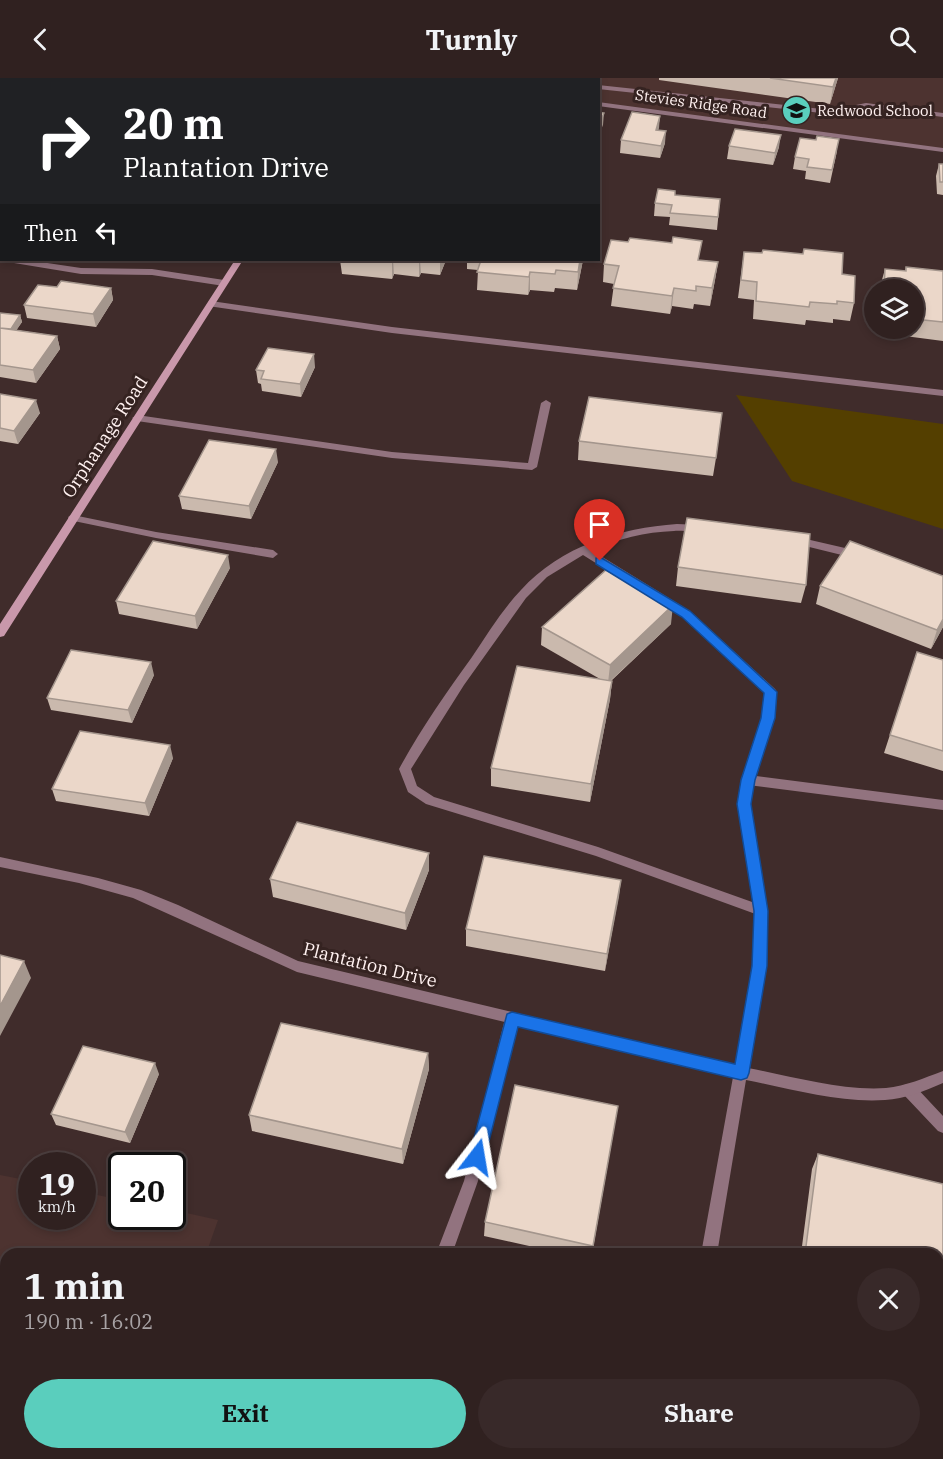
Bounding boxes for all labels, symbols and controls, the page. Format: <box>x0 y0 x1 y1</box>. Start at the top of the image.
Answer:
text: Turnly <box>426 22 517 57</box>
icon: back <box>24 23 57 56</box>
icon: search <box>886 23 919 56</box>
street label: Stevies Ridge Road <box>634 85 768 122</box>
school or university icon: Redwood School <box>780 95 812 127</box>
text: 20 m <box>123 96 224 151</box>
place label: Redwood School <box>817 101 933 120</box>
icon: right <box>24 102 102 180</box>
text: Plantation Drive <box>123 149 329 184</box>
icon: left <box>90 216 123 249</box>
text: Then <box>24 218 78 247</box>
map controls <box>864 279 924 339</box>
button: layers <box>864 279 924 339</box>
street label: Orphanage Road <box>57 371 153 502</box>
pin <box>574 499 625 561</box>
icon: arrive <box>583 508 616 541</box>
street label: Plantation Drive <box>301 937 440 992</box>
position arrow <box>445 1125 509 1189</box>
speed limit sign: 20 <box>108 1152 186 1230</box>
text: 19 <box>39 1164 75 1203</box>
text: km/h <box>38 1197 76 1216</box>
text: 1 min <box>24 1262 125 1309</box>
button: close <box>857 1268 920 1331</box>
text: 190 m · 16:02 <box>24 1308 153 1335</box>
button: Exit <box>24 1379 466 1448</box>
button: Share <box>478 1379 920 1448</box>

